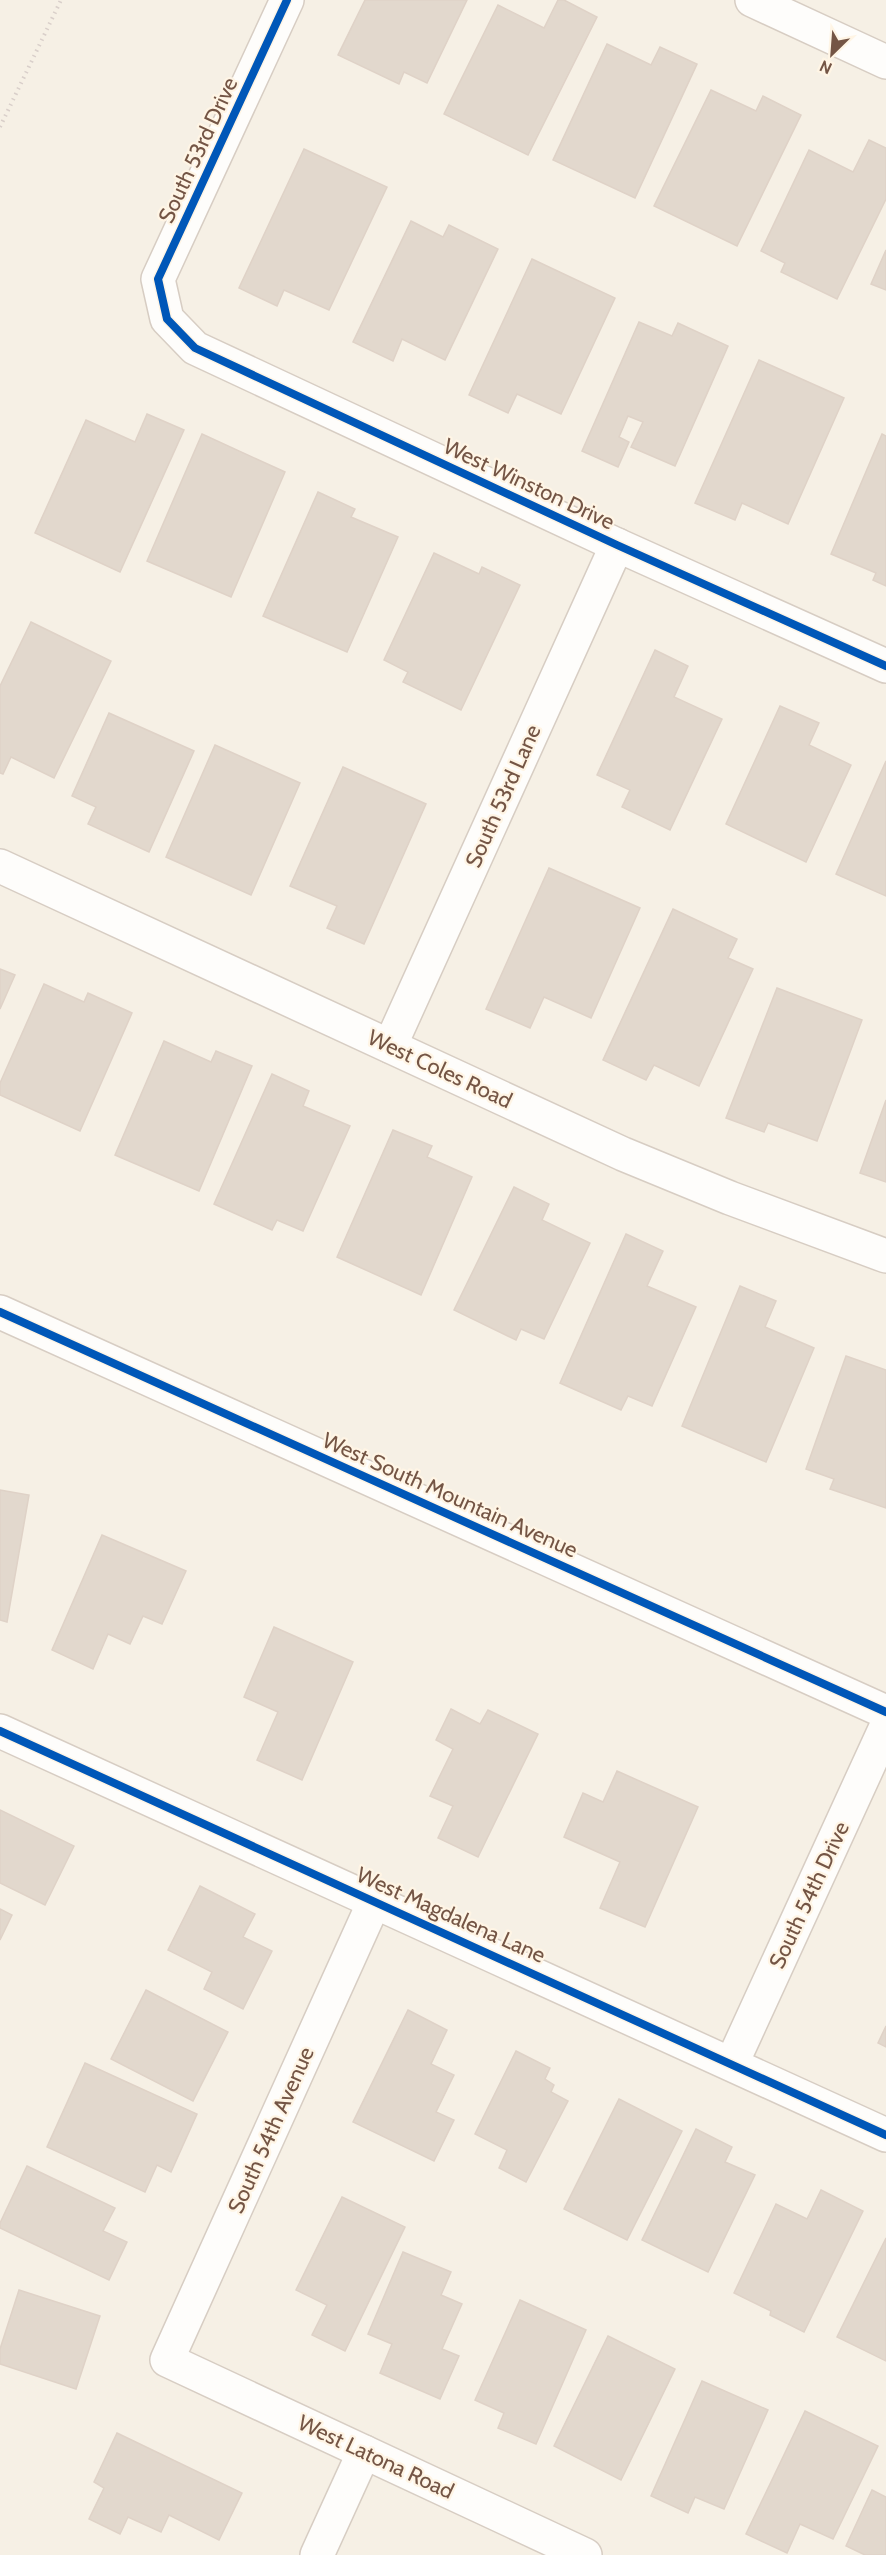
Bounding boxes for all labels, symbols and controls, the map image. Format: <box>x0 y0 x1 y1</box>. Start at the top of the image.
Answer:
north arrow <box>802 24 862 84</box>
text: N <box>817 56 835 78</box>
street label: South 53rd Drive <box>152 73 244 227</box>
street label: West Winston Drive <box>439 433 619 535</box>
street label: South 53rd Lane <box>459 720 547 872</box>
street label: West Coles Road <box>364 1024 516 1114</box>
street label: West South Mountain Avenue <box>318 1426 582 1564</box>
street label: South 54th Drive <box>763 1817 855 1973</box>
street label: West Magdalena Lane <box>352 1861 550 1969</box>
street label: South 54th Avenue <box>222 2043 320 2217</box>
street label: West Latona Road <box>294 2409 458 2505</box>

